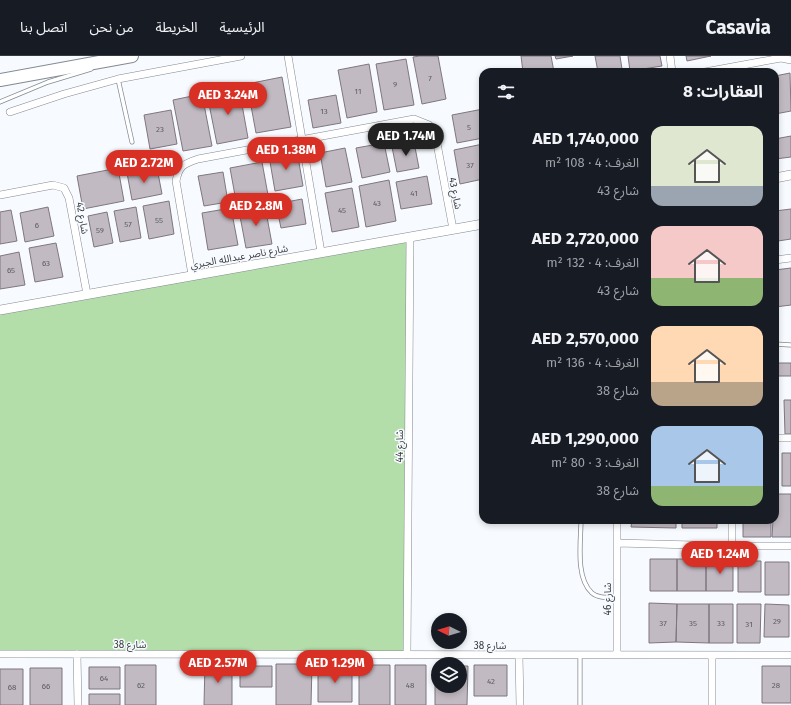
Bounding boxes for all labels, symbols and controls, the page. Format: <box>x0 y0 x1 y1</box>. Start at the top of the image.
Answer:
text: Casavia <box>705 16 771 39</box>
text: اتصل بنا <box>20 19 67 36</box>
text: من نحن <box>89 19 134 36</box>
text: الخريطة <box>156 19 198 36</box>
text: الرئيسية <box>220 19 265 36</box>
house number: 7 <box>428 74 432 83</box>
house number: 9 <box>393 80 397 89</box>
icon: filters <box>495 81 517 103</box>
text: العقارات: 8 <box>683 81 763 102</box>
pin: AED 3.24M <box>182 82 274 116</box>
text: AED 3.24M <box>198 87 258 102</box>
house number: 11 <box>355 87 361 96</box>
house number: 13 <box>320 107 328 116</box>
pin: AED 1.74M <box>360 123 452 157</box>
house number: 5 <box>467 123 471 132</box>
house number: 23 <box>156 125 164 134</box>
text: AED 1.74M <box>377 128 435 143</box>
text: AED 1,740,000 <box>532 128 639 149</box>
pin: AED 1.38M <box>240 137 332 171</box>
text: AED 1.38M <box>256 142 316 157</box>
icon: home <box>683 142 731 190</box>
pin: AED 2.72M <box>98 150 190 184</box>
text: AED 2.72M <box>115 155 173 170</box>
text: الغرف: 4 · 108 m² <box>545 155 639 170</box>
house number: 37 <box>466 161 474 170</box>
street label: شارع 43 <box>445 176 464 211</box>
text: شارع 43 <box>597 183 639 198</box>
house number: 41 <box>410 189 418 198</box>
pin: AED 2.8M <box>215 193 297 227</box>
text: AED 2.8M <box>229 198 283 213</box>
house number: 43 <box>373 199 381 208</box>
street label: شارع 42 <box>72 201 91 235</box>
house number: 45 <box>338 206 346 215</box>
house number: 55 <box>155 216 163 225</box>
house number: 57 <box>124 220 132 229</box>
house number: 6 <box>35 221 39 230</box>
house number: 59 <box>96 226 104 235</box>
text: AED 2,720,000 <box>532 228 639 249</box>
street label: شارع ناصر عبدالله الجبري <box>189 242 289 273</box>
icon: home <box>683 242 731 290</box>
text: الغرف: 4 · 132 m² <box>547 255 639 270</box>
house number: 63 <box>42 259 50 268</box>
house number: 65 <box>7 266 15 275</box>
text: شارع 43 <box>597 283 639 298</box>
text: AED 2,570,000 <box>532 328 639 349</box>
icon: home <box>683 342 731 390</box>
text: الغرف: 4 · 136 m² <box>546 355 639 370</box>
text: شارع 38 <box>597 383 639 398</box>
text: AED 1,290,000 <box>531 428 639 449</box>
street label: شارع 44 <box>394 429 407 462</box>
icon: home <box>683 442 731 490</box>
text: الغرف: 3 · 80 m² <box>551 455 639 470</box>
text: شارع 38 <box>597 483 639 498</box>
pin: AED 1.24M <box>674 541 766 575</box>
text: AED 1.24M <box>690 546 750 561</box>
street label: شارع 46 <box>602 582 615 615</box>
north arrow <box>431 613 467 649</box>
map controls <box>431 613 467 693</box>
house number: 29 <box>773 617 781 626</box>
house number: 37 <box>659 619 667 628</box>
house number: 35 <box>689 619 697 628</box>
house number: 33 <box>717 619 725 628</box>
house number: 31 <box>745 620 753 629</box>
street label: شارع 38 <box>114 639 146 652</box>
street label: شارع 38 <box>474 640 506 653</box>
pin: AED 2.57M <box>172 650 264 684</box>
pin: AED 1.29M <box>289 650 381 684</box>
text: AED 2.57M <box>189 655 247 670</box>
text: AED 1.29M <box>305 655 365 670</box>
button: layers <box>431 657 467 693</box>
house number: 64 <box>100 674 109 683</box>
house number: 42 <box>487 677 495 686</box>
house number: 62 <box>137 681 145 690</box>
house number: 48 <box>406 681 415 690</box>
house number: 28 <box>772 681 781 690</box>
house number: 66 <box>42 682 50 691</box>
house number: 68 <box>8 683 17 692</box>

